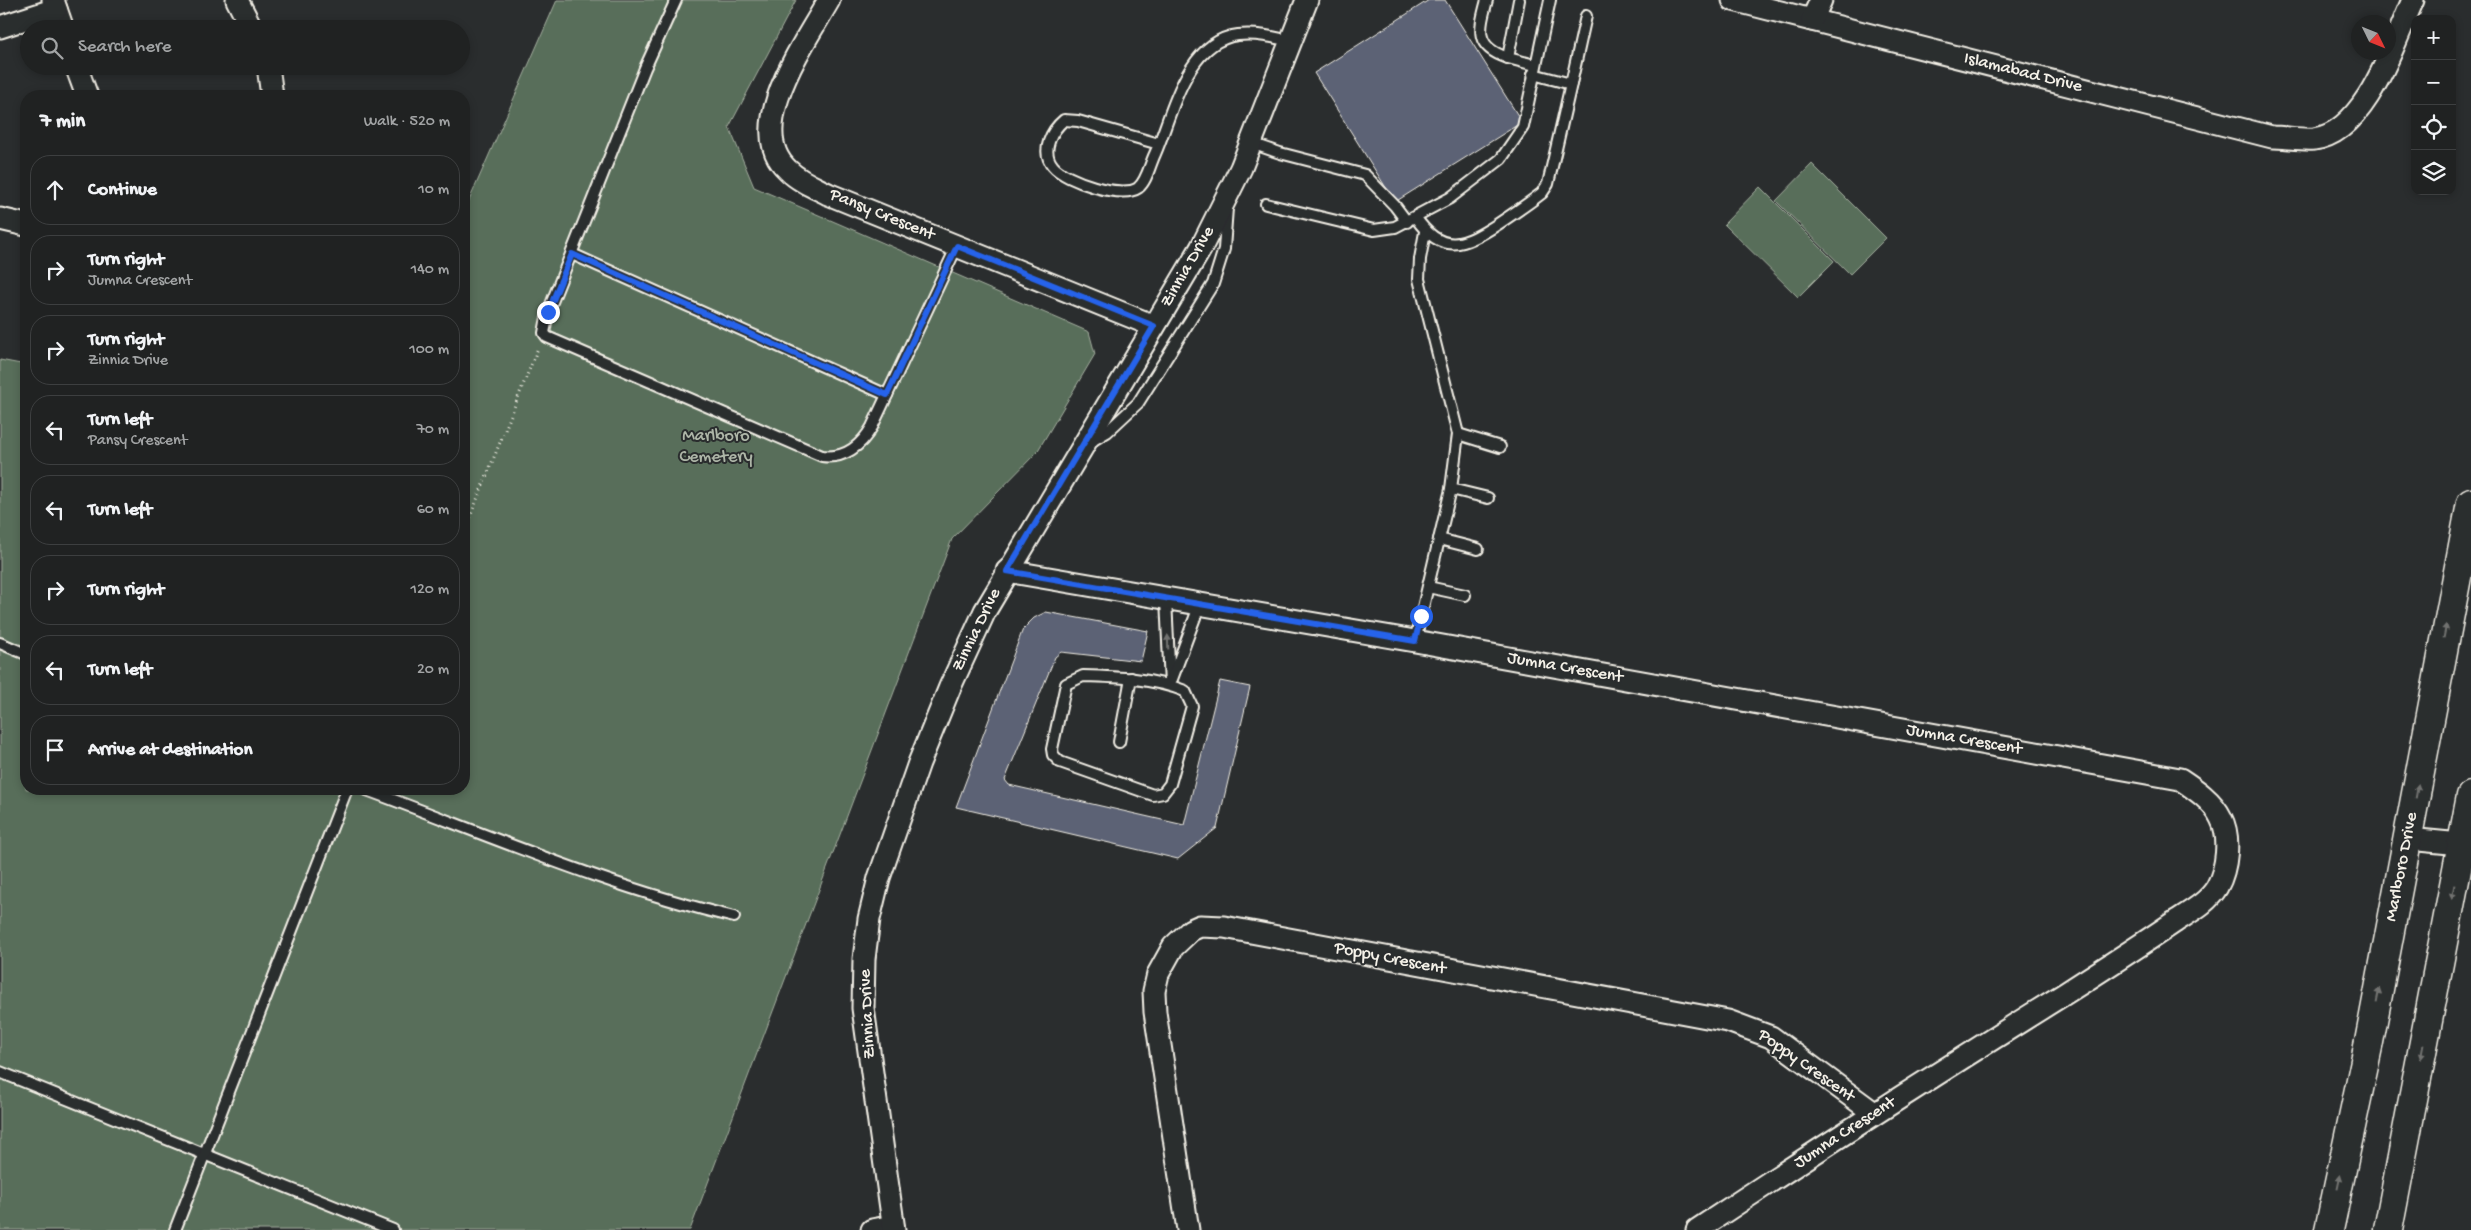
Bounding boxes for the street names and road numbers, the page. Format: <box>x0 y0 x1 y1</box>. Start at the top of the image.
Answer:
street label: Islamabad Drive <box>1962 48 2085 98</box>
street label: Pansy Crescent <box>825 184 939 246</box>
street label: Zinnia Drive <box>1156 222 1220 311</box>
street label: Zinnia Drive <box>948 584 1006 675</box>
street label: Jumna Crescent <box>1506 648 1626 689</box>
street label: Jumna Crescent <box>1905 720 2025 761</box>
street label: Marlboro Drive <box>2381 810 2423 923</box>
street label: Poppy Crescent <box>1331 938 1449 980</box>
street label: Zinnia Drive <box>855 968 881 1060</box>
street label: Poppy Crescent <box>1753 1024 1860 1108</box>
street label: Jumna Crescent <box>1790 1091 1901 1174</box>

